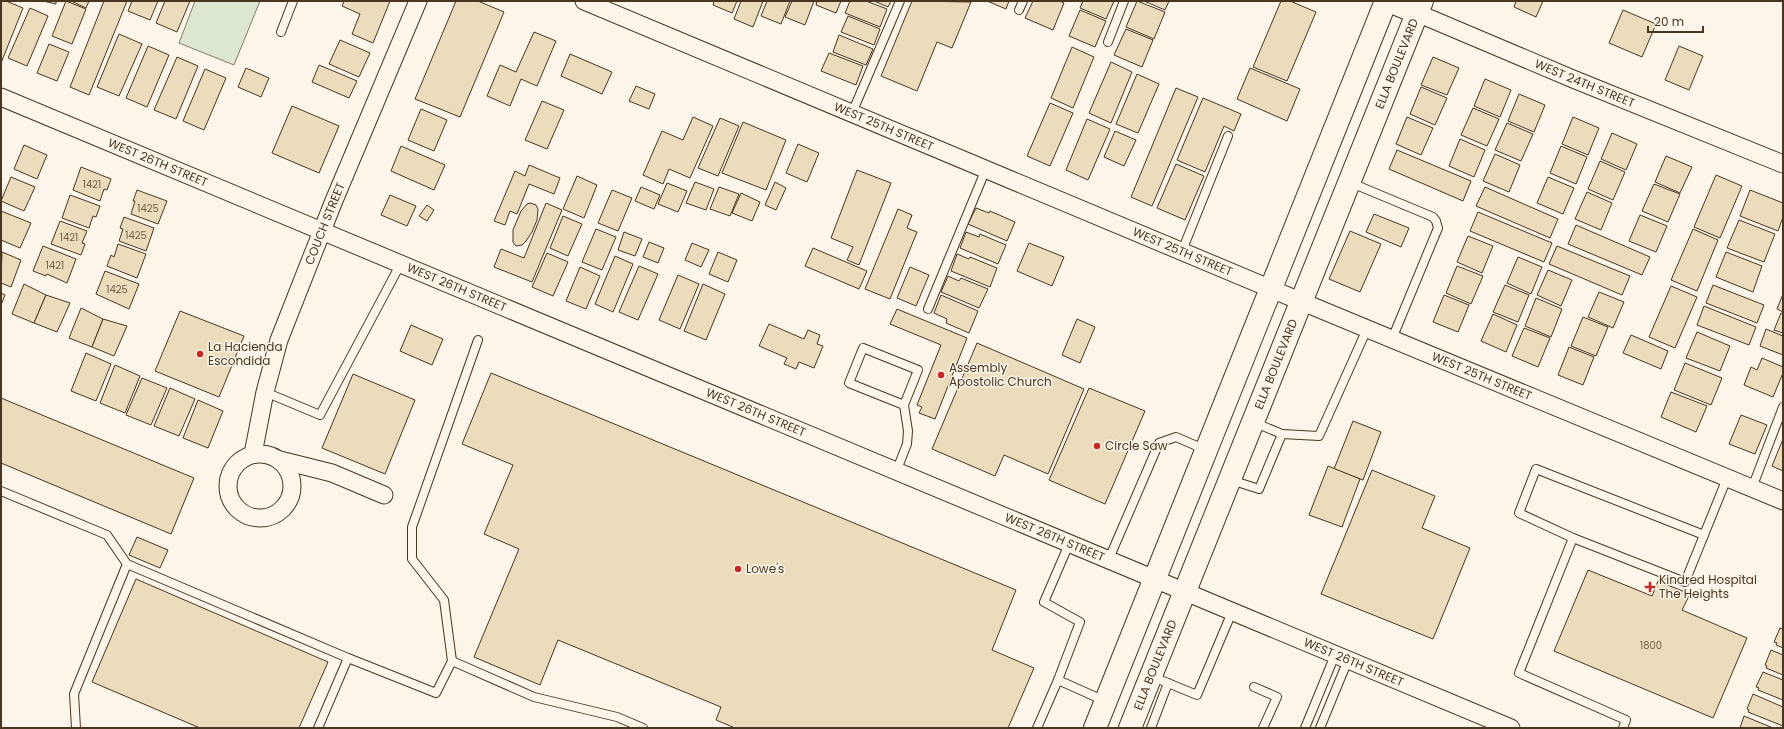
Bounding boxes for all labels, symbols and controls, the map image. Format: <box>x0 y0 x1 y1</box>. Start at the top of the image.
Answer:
scale bar <box>1648 8 1703 34</box>
text: 20 m <box>1654 13 1684 30</box>
street label: ELLA BOULEVARD <box>1371 16 1422 111</box>
street label: WEST 24TH STREET <box>1532 55 1638 111</box>
street label: WEST 25TH STREET <box>831 98 937 155</box>
street label: WEST 26TH STREET <box>105 134 211 191</box>
house number: 1421 <box>83 177 101 192</box>
street label: COUCH STREET <box>300 179 349 267</box>
house number: 1425 <box>137 201 159 216</box>
street label: WEST 25TH STREET <box>1130 223 1236 280</box>
house number: 1425 <box>125 228 147 243</box>
house number: 1421 <box>60 230 78 245</box>
house number: 1421 <box>46 258 64 273</box>
street label: WEST 26TH STREET <box>404 259 510 316</box>
house number: 1425 <box>106 282 128 297</box>
street label: ELLA BOULEVARD <box>1250 316 1301 412</box>
place label: La Hacienda Escondida <box>208 338 283 369</box>
street label: WEST 25TH STREET <box>1429 348 1535 404</box>
marker: La Hacienda Escondida <box>195 349 205 359</box>
place label: Assembly Apostolic Church <box>949 359 1052 390</box>
marker: Assembly Apostolic Church <box>936 370 946 380</box>
street label: WEST 26TH STREET <box>703 383 809 441</box>
place label: Circle Saw <box>1105 437 1168 454</box>
marker: Circle Saw <box>1092 441 1102 451</box>
street label: WEST 26TH STREET <box>1002 508 1108 565</box>
place label: Lowe's <box>746 560 784 577</box>
marker: Lowe's <box>733 564 743 574</box>
place label: Kindred Hospital The Heights <box>1659 571 1757 602</box>
marker: Kindred Hospital The Heights <box>1644 581 1656 593</box>
street label: ELLA BOULEVARD <box>1129 617 1181 712</box>
street label: WEST 26TH STREET <box>1301 633 1407 690</box>
house number: 1800 <box>1640 638 1662 653</box>

